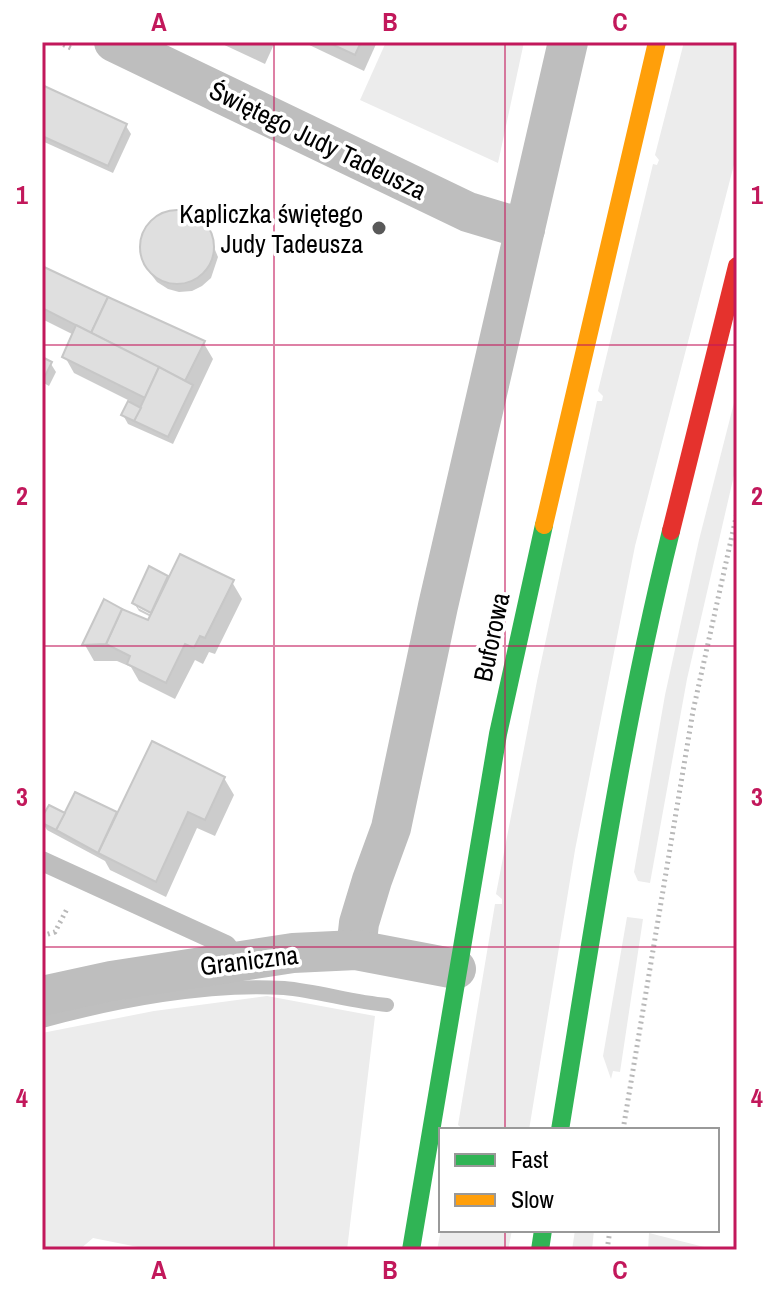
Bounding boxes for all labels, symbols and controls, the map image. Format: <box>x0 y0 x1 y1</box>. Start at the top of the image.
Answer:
text: A <box>151 4 167 39</box>
text: B <box>382 4 398 39</box>
text: C <box>612 4 628 39</box>
street label: Świętego Judy Tadeusza <box>204 72 432 208</box>
text: 1 <box>16 177 28 212</box>
text: 1 <box>751 177 763 212</box>
place label: Kapliczka świętego Judy Tadeusza <box>179 196 363 261</box>
marker: Kapliczka świętego Judy Tadeusza <box>370 219 388 237</box>
text: 2 <box>16 478 28 513</box>
text: 2 <box>751 478 763 513</box>
street label: Buforowa <box>465 589 518 685</box>
text: 3 <box>16 779 28 814</box>
text: 3 <box>751 779 763 814</box>
street label: Graniczna <box>198 937 300 983</box>
text: 4 <box>16 1080 28 1115</box>
text: 4 <box>751 1080 763 1115</box>
legend <box>439 1128 719 1232</box>
text: Fast <box>511 1143 549 1175</box>
text: Slow <box>511 1183 554 1215</box>
text: A <box>151 1252 167 1287</box>
text: B <box>382 1252 398 1287</box>
text: C <box>612 1252 628 1287</box>

